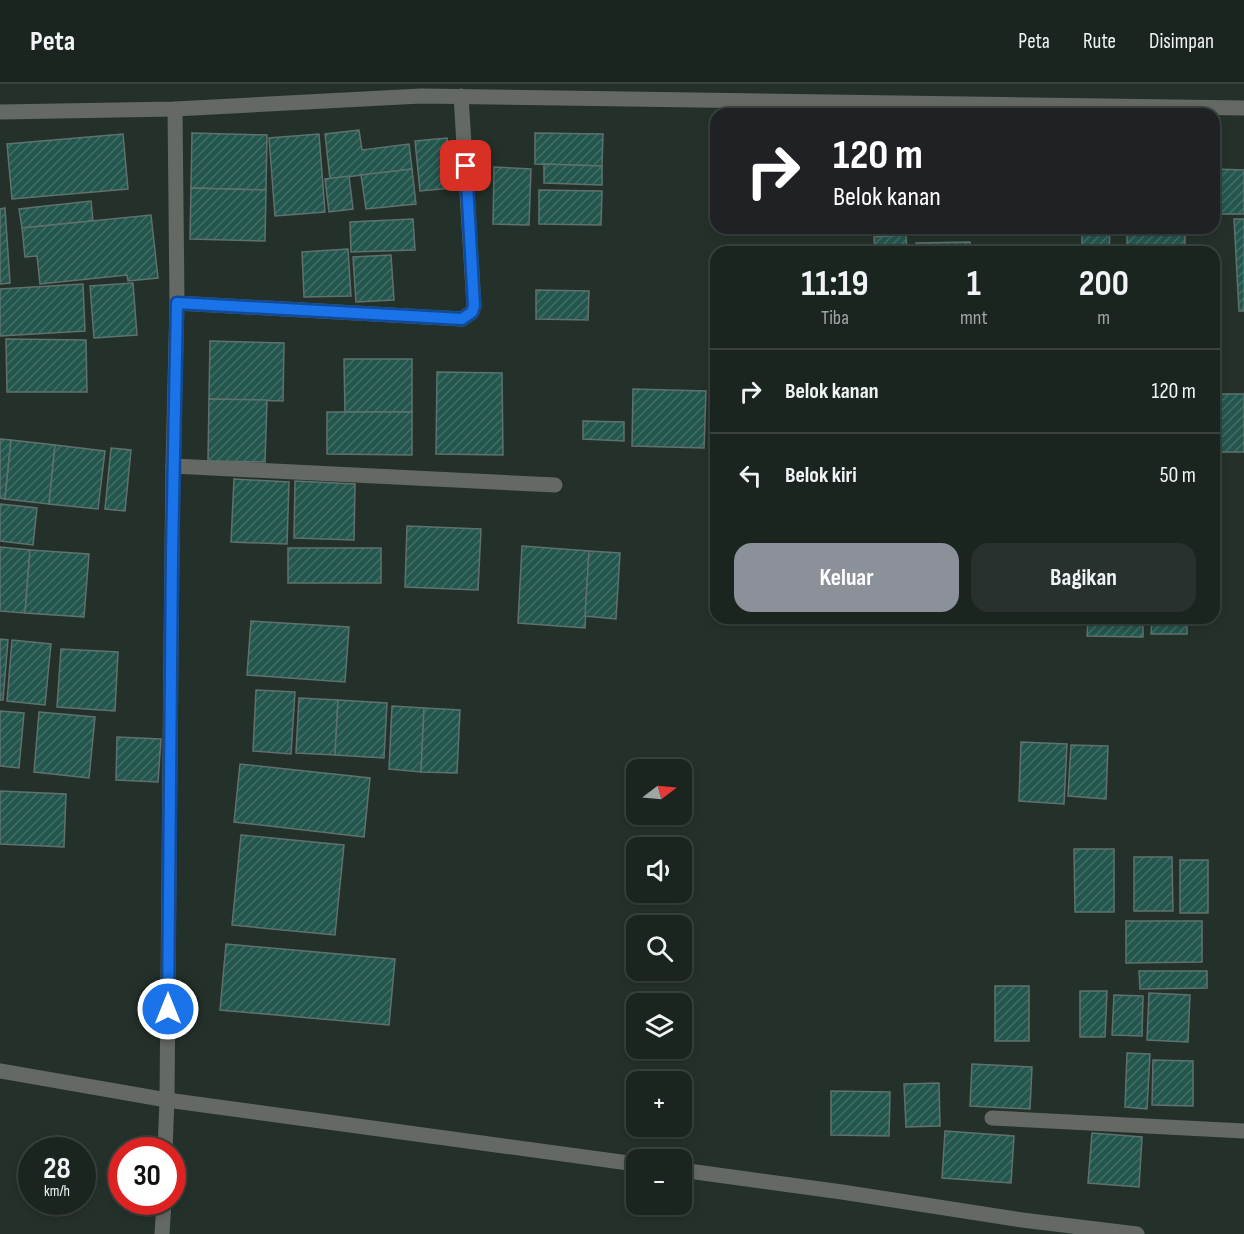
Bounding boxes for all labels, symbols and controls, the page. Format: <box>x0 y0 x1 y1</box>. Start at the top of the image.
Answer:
text: Peta <box>30 25 75 58</box>
text: Peta <box>1018 29 1050 54</box>
text: Rute <box>1083 29 1116 54</box>
text: Disimpan <box>1149 29 1214 54</box>
text: 120 m <box>833 130 923 181</box>
icon: right <box>734 132 812 210</box>
pin <box>440 140 491 191</box>
icon: arrive <box>449 149 482 182</box>
text: Belok kanan <box>833 181 941 213</box>
text: 11:19 <box>801 263 869 306</box>
text: 1 <box>967 263 981 306</box>
text: 200 <box>1079 263 1129 306</box>
text: Tiba <box>821 306 849 330</box>
text: mnt <box>960 306 988 330</box>
text: m <box>1097 306 1110 330</box>
icon: right <box>734 375 767 408</box>
text: Belok kanan <box>785 378 878 405</box>
text: 120 m <box>1152 378 1196 405</box>
icon: left <box>734 459 767 492</box>
text: Belok kiri <box>785 462 857 489</box>
text: 50 m <box>1160 462 1196 489</box>
button: Keluar <box>734 543 959 612</box>
button: Bagikan <box>971 543 1196 612</box>
north arrow <box>626 759 692 825</box>
map controls <box>626 759 692 1215</box>
button: sound <box>626 837 692 903</box>
button: search <box>626 915 692 981</box>
position arrow <box>136 977 200 1041</box>
button: layers <box>626 993 692 1059</box>
button: + <box>626 1071 692 1137</box>
speed limit sign: 30 <box>108 1137 186 1215</box>
button: − <box>626 1149 692 1215</box>
text: 28 <box>43 1151 71 1187</box>
text: km/h <box>44 1182 70 1201</box>

